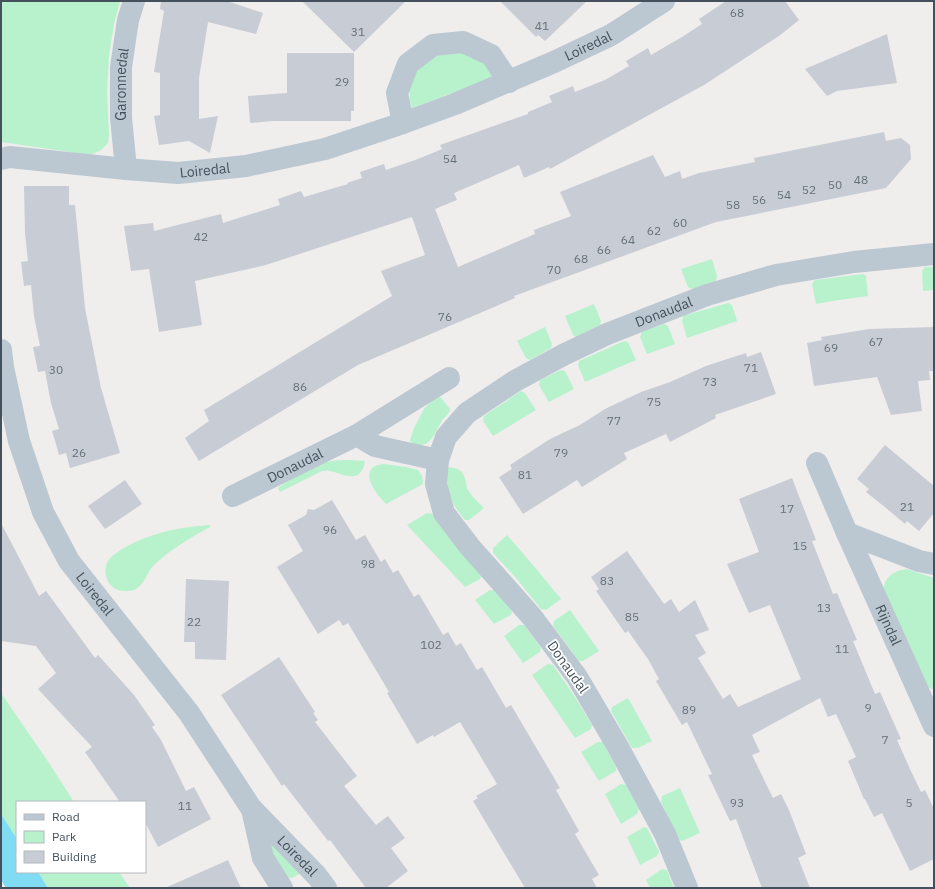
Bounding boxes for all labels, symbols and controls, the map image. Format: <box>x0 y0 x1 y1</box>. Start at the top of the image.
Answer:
house number: 68 <box>730 5 744 20</box>
house number: 41 <box>535 18 549 33</box>
house number: 31 <box>351 24 365 39</box>
street label: Loiredal <box>561 27 615 65</box>
street label: Garonnedal <box>112 46 133 121</box>
house number: 29 <box>335 74 349 89</box>
house number: 54 <box>443 151 457 166</box>
street label: Loiredal <box>179 159 231 182</box>
house number: 48 <box>854 172 868 187</box>
house number: 50 <box>828 177 842 192</box>
house number: 52 <box>802 182 816 197</box>
house number: 54 <box>777 187 791 202</box>
house number: 56 <box>752 192 766 207</box>
house number: 58 <box>726 197 740 212</box>
house number: 60 <box>673 215 687 230</box>
house number: 62 <box>647 223 661 238</box>
house number: 42 <box>194 229 208 244</box>
house number: 64 <box>621 232 635 247</box>
house number: 66 <box>597 242 611 257</box>
house number: 68 <box>574 251 588 266</box>
house number: 70 <box>547 262 561 277</box>
street label: Donaudal <box>633 292 695 331</box>
house number: 76 <box>438 309 452 324</box>
house number: 67 <box>869 334 883 349</box>
house number: 69 <box>824 340 838 355</box>
house number: 71 <box>744 360 758 375</box>
house number: 30 <box>49 362 63 377</box>
house number: 73 <box>703 374 717 389</box>
house number: 86 <box>293 379 307 394</box>
house number: 75 <box>647 394 661 409</box>
house number: 77 <box>607 413 621 428</box>
street label: Donaudal <box>264 444 326 487</box>
house number: 26 <box>72 445 86 460</box>
house number: 79 <box>554 445 568 460</box>
house number: 81 <box>518 467 532 482</box>
house number: 21 <box>900 499 914 514</box>
house number: 17 <box>780 501 794 516</box>
house number: 96 <box>323 522 337 537</box>
house number: 15 <box>793 538 807 553</box>
house number: 98 <box>361 556 375 571</box>
street label: Loiredal <box>72 568 118 619</box>
house number: 83 <box>600 573 614 588</box>
house number: 13 <box>817 600 831 615</box>
street label: Rijndal <box>871 601 906 649</box>
house number: 85 <box>625 609 639 624</box>
house number: 22 <box>187 614 201 629</box>
house number: 102 <box>420 637 442 652</box>
street label: Donaudal <box>543 637 593 697</box>
house number: 11 <box>835 641 849 656</box>
house number: 9 <box>864 700 872 715</box>
house number: 89 <box>682 702 696 717</box>
house number: 7 <box>881 732 889 747</box>
house number: 93 <box>730 795 744 810</box>
house number: 5 <box>905 795 913 810</box>
house number: 11 <box>178 798 192 813</box>
legend <box>16 801 146 873</box>
text: Road <box>52 809 80 824</box>
text: Park <box>52 829 77 844</box>
street label: Loiredal <box>273 831 322 880</box>
text: Building <box>52 849 97 864</box>

